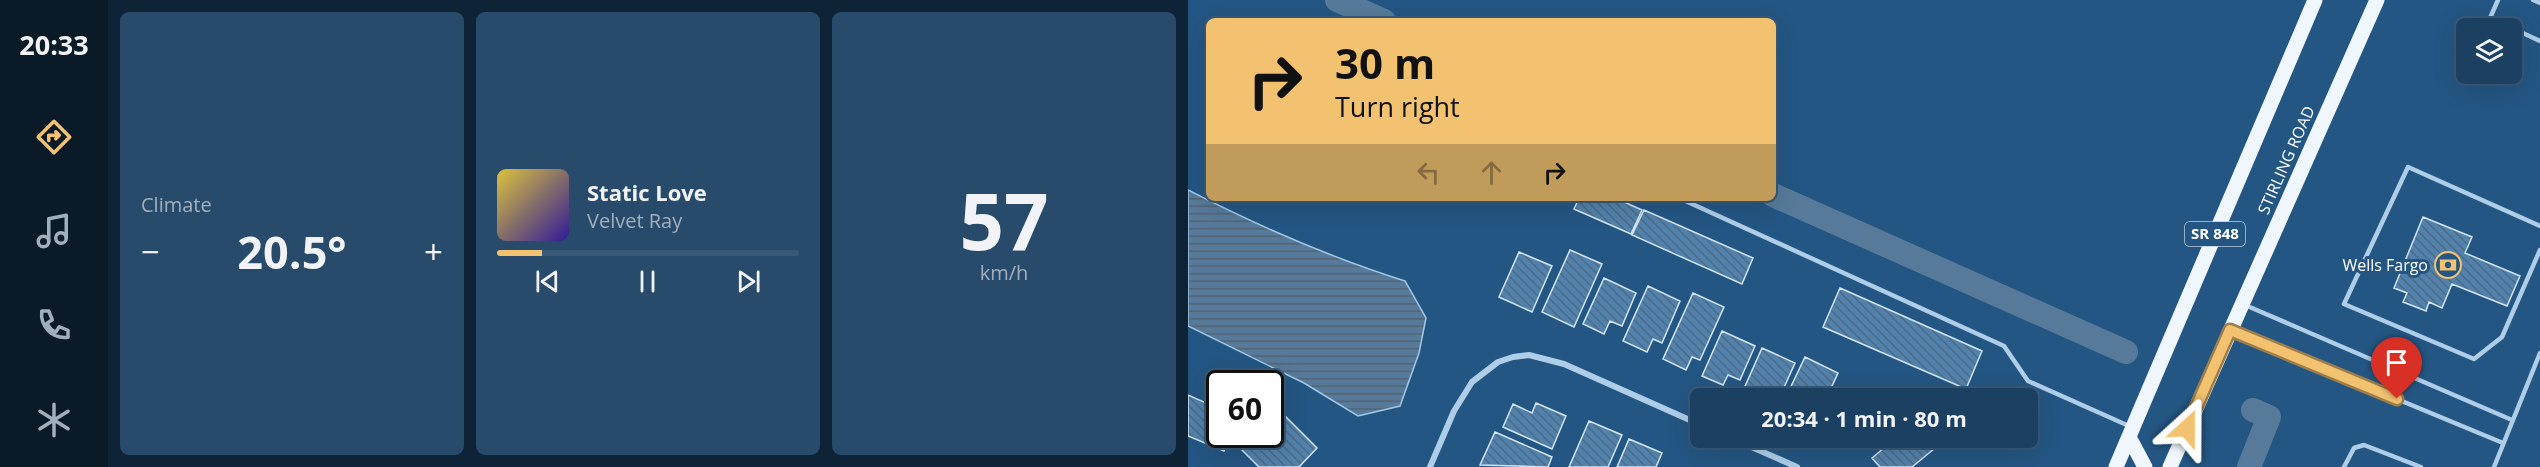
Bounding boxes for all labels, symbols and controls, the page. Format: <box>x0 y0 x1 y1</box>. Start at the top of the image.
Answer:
map controls <box>2456 18 2522 84</box>
button: layers <box>2456 18 2522 84</box>
text: 20:33 <box>19 26 89 63</box>
text: 30 m <box>1335 34 1435 91</box>
icon: right <box>1236 42 1314 120</box>
text: Turn right <box>1335 88 1460 125</box>
street label: STIRLING ROAD <box>2252 102 2320 218</box>
icon: directions <box>33 116 75 158</box>
icon: left <box>1412 156 1445 189</box>
icon: ahead <box>1475 156 1508 189</box>
icon: right <box>1538 156 1571 189</box>
text: 57 <box>959 167 1049 273</box>
text: Static Love <box>587 177 707 207</box>
text: Climate <box>141 191 212 218</box>
text: Velvet Ray <box>587 207 682 234</box>
icon: music <box>33 210 75 252</box>
text: 20.5° <box>237 221 347 282</box>
road number: SR 848 <box>2185 222 2245 246</box>
text: − <box>141 229 160 274</box>
text: + <box>424 229 443 274</box>
bank icon: Wells Fargo <box>2433 250 2463 280</box>
place label: Wells Fargo <box>2342 254 2428 276</box>
text: km/h <box>980 259 1028 286</box>
icon: previous <box>531 265 564 298</box>
icon: pause <box>631 265 664 298</box>
icon: next <box>732 265 765 298</box>
icon: phone <box>33 304 75 346</box>
pin <box>2371 337 2422 399</box>
icon: arrive <box>2380 346 2413 379</box>
speed limit sign: 60 <box>1206 370 1284 448</box>
position arrow <box>2155 396 2219 460</box>
icon: climate <box>33 399 75 441</box>
text: 20:34 · 1 min · 80 m <box>1761 403 1967 433</box>

